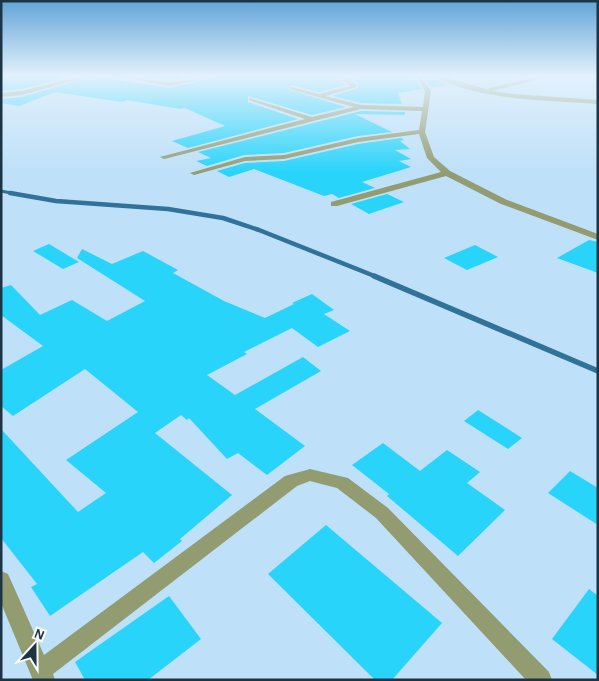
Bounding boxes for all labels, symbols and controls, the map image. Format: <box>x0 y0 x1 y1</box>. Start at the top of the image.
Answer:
north arrow <box>10 621 60 671</box>
text: N <box>32 627 46 643</box>

